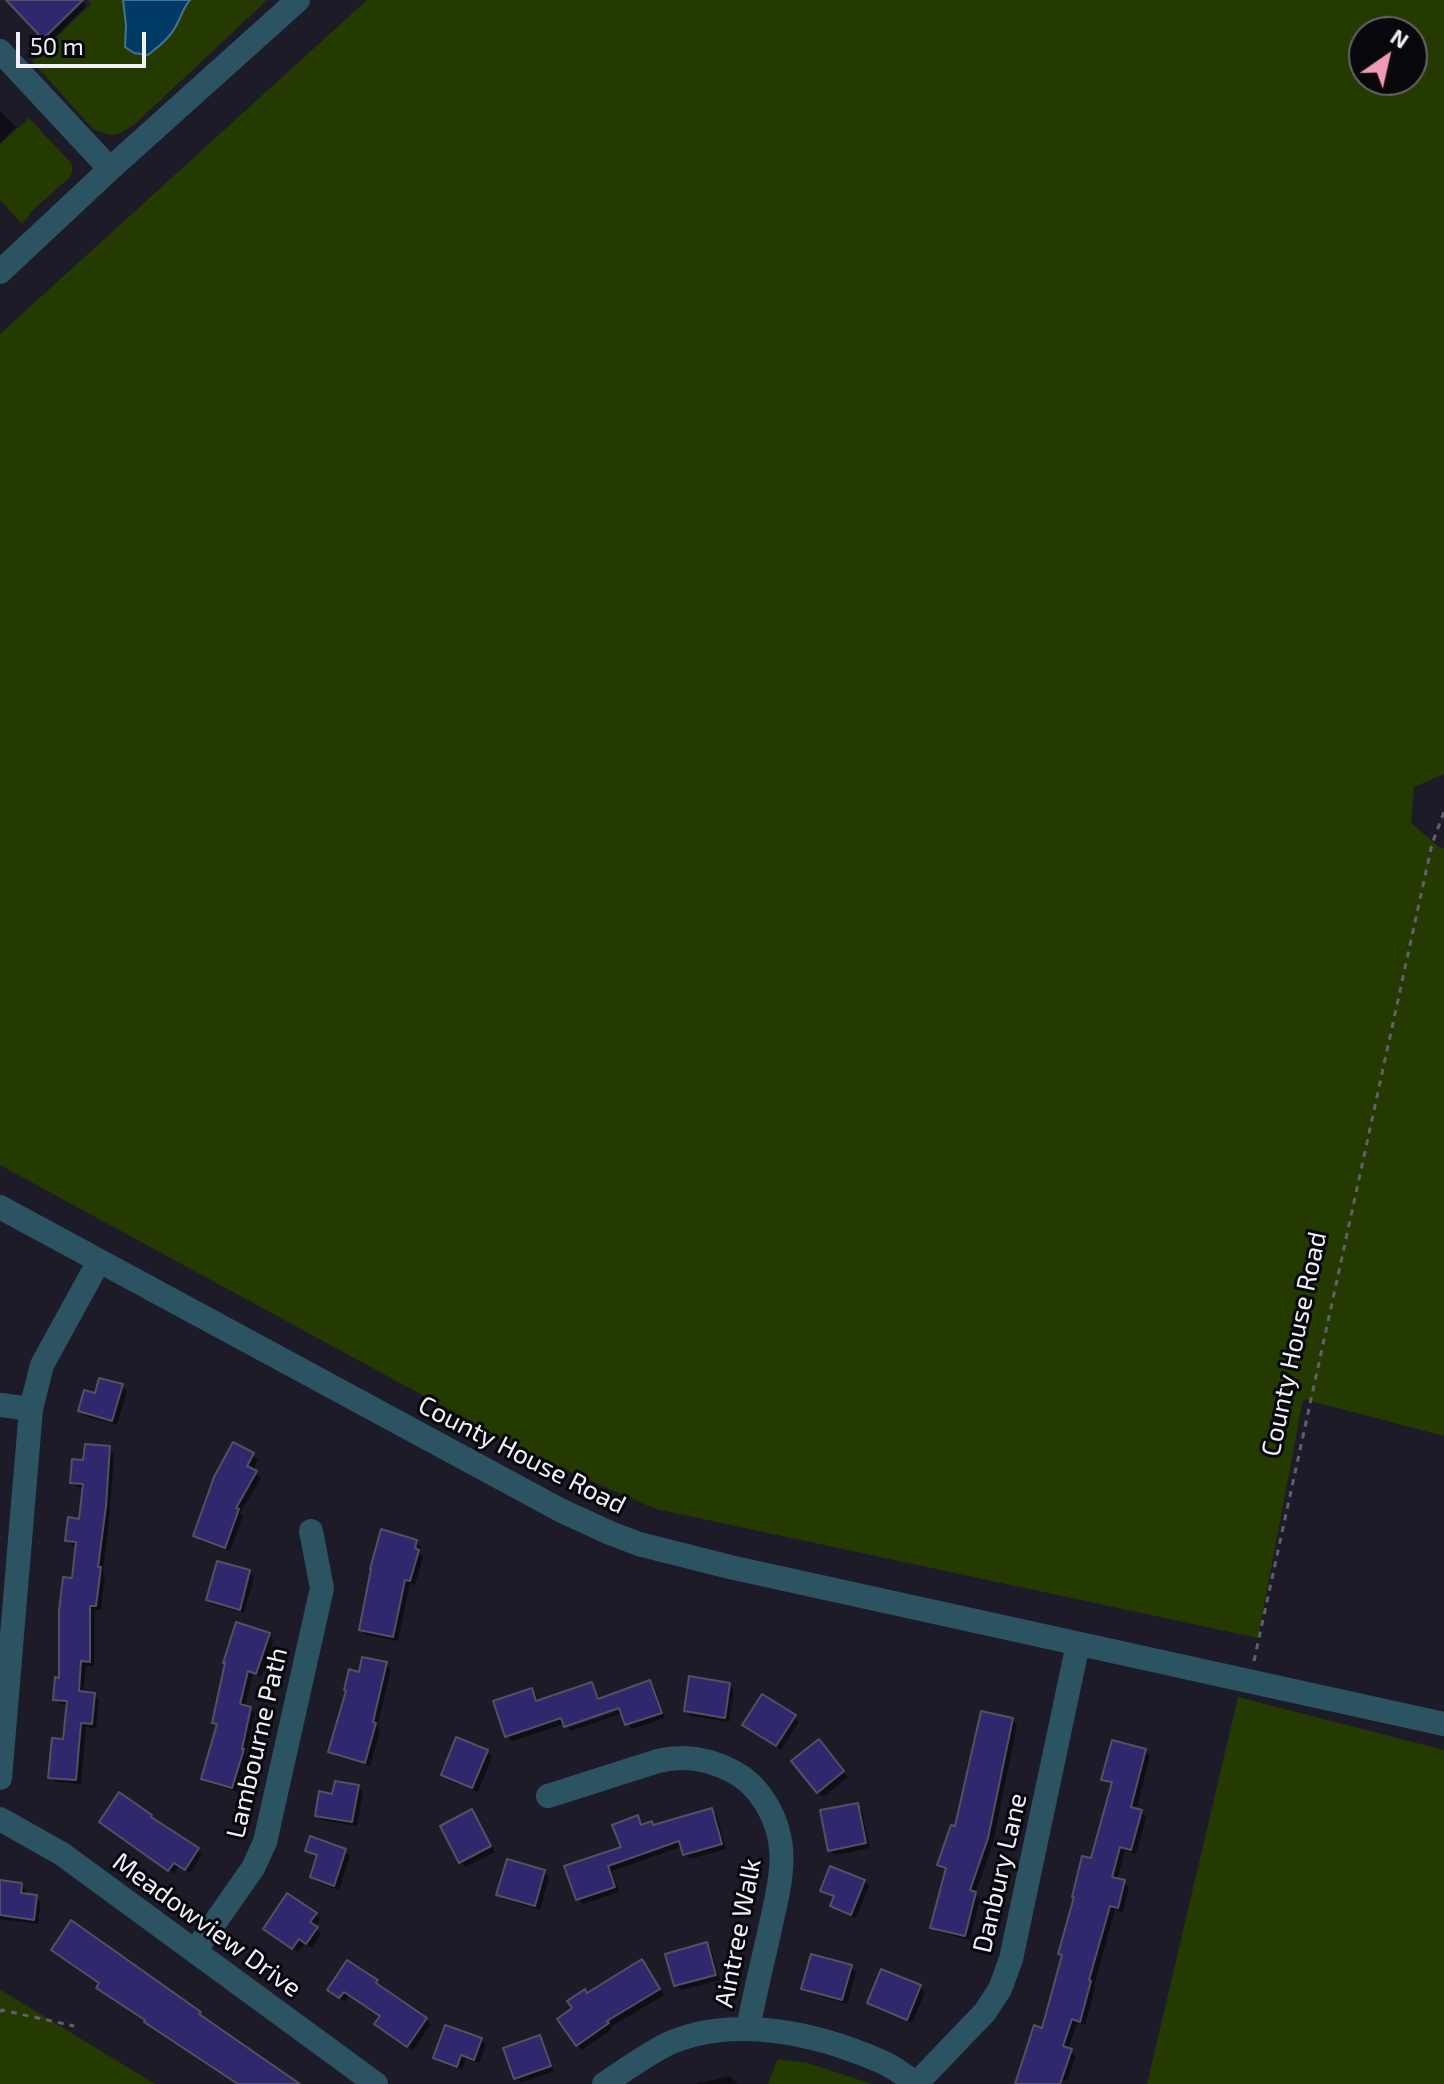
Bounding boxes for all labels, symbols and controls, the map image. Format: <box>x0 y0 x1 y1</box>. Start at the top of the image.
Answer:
scale bar <box>20 16 150 66</box>
north arrow <box>1348 16 1428 96</box>
text: N <box>1386 23 1414 53</box>
text: 50 m <box>30 31 84 60</box>
street label: County House Road <box>1255 1229 1333 1459</box>
street label: County House Road <box>413 1389 631 1521</box>
street label: Lambourne Path <box>220 1645 294 1841</box>
street label: Danbury Lane <box>966 1790 1034 1956</box>
street label: Meadowview Drive <box>107 1846 307 2004</box>
street label: Aintree Walk <box>708 1856 768 2010</box>

